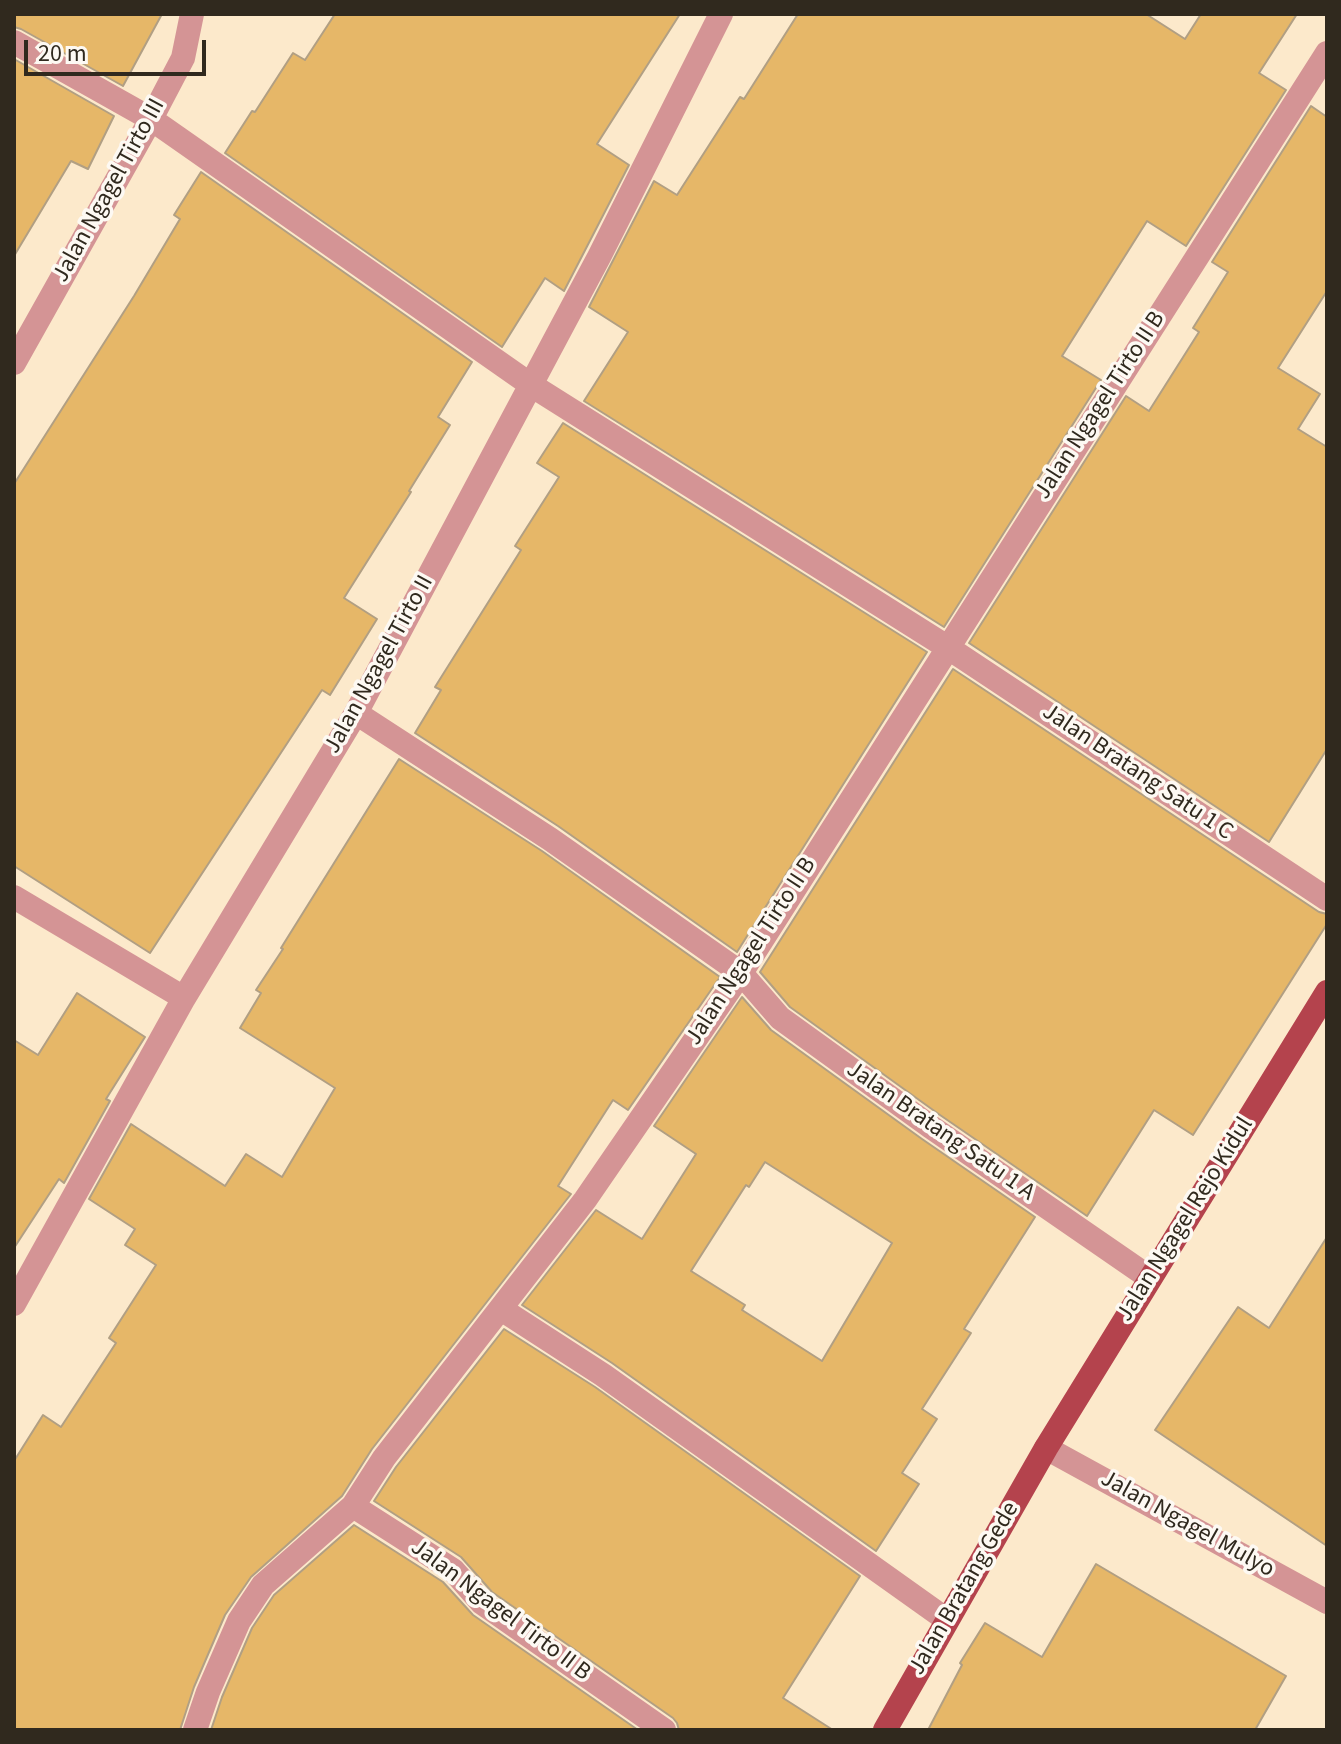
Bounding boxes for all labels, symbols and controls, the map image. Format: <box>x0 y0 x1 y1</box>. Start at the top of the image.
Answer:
scale bar <box>28 24 210 74</box>
text: 20 m <box>38 36 87 71</box>
street label: Jalan Ngagel Tirto III <box>48 94 172 288</box>
street label: Jalan Ngagel Tirto II B <box>1030 307 1172 505</box>
street label: Jalan Ngagel Tirto II <box>319 571 441 759</box>
street label: Jalan Bratang Satu 1 C <box>1036 698 1238 848</box>
street label: Jalan Ngagel Tirto II B <box>681 853 823 1051</box>
street label: Jalan Bratang Satu 1 A <box>840 1056 1040 1208</box>
street label: Jalan Ngagel Rejo Kidul <box>1112 1113 1260 1327</box>
street label: Jalan Ngagel Mulyo <box>1095 1465 1279 1585</box>
street label: Jalan Bratang Gede <box>904 1497 1026 1681</box>
street label: Jalan Ngagel Tirto II B <box>404 1534 596 1688</box>

